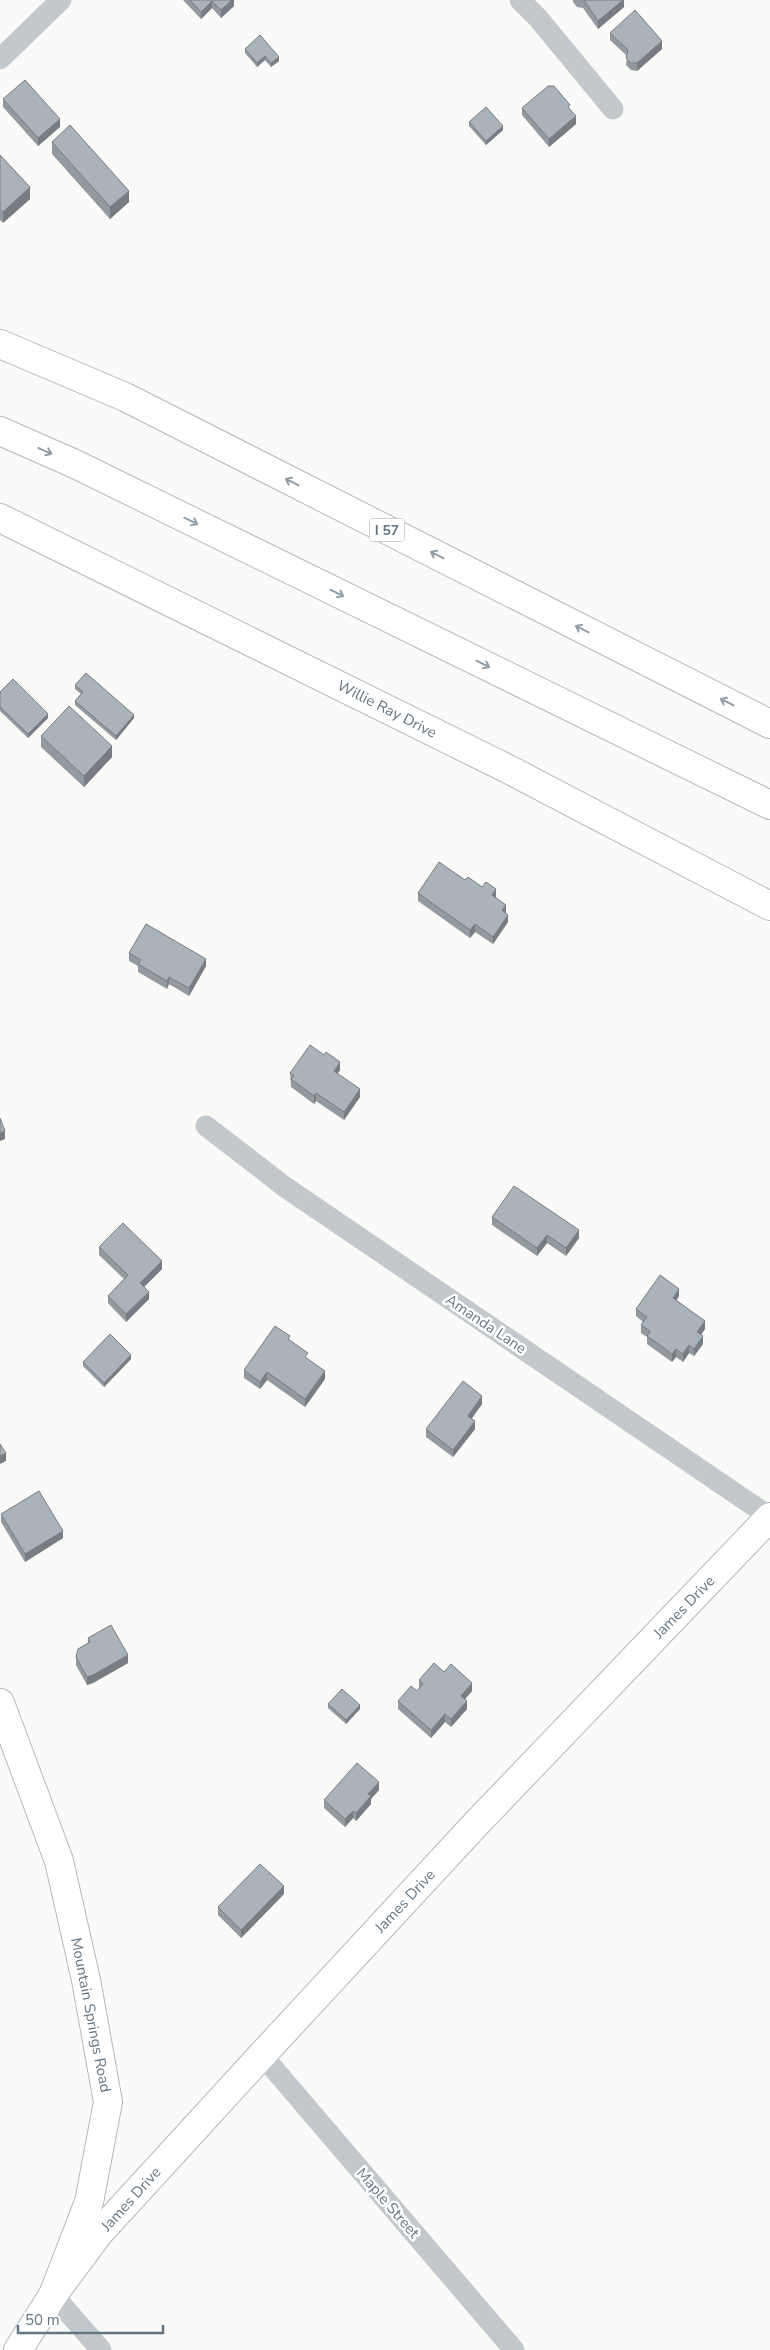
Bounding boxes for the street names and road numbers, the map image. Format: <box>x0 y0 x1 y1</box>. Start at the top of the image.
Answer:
road number: I 57 <box>370 518 404 542</box>
street label: Willie Ray Drive <box>334 675 440 743</box>
street label: Amanda Lane <box>442 1290 530 1358</box>
street label: James Drive <box>648 1571 719 1644</box>
street label: James Drive <box>370 1865 440 1938</box>
street label: Mountain Springs Road <box>66 1936 116 2094</box>
street label: James Drive <box>96 2162 165 2236</box>
street label: Maple Street <box>352 2164 424 2243</box>

